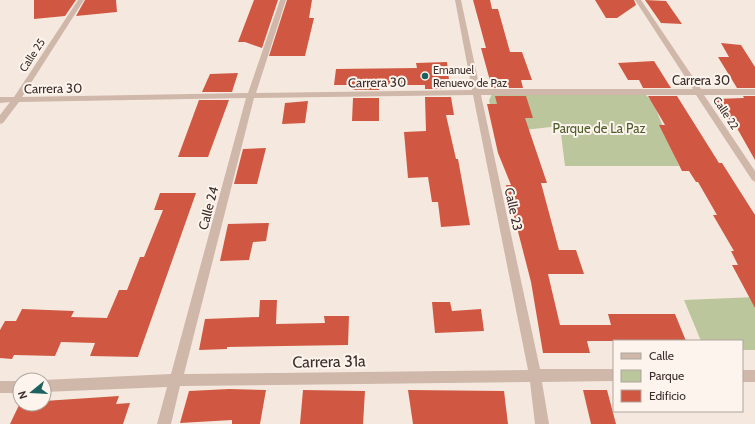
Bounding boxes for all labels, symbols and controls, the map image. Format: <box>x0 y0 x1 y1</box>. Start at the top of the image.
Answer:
street label: Calle 25 <box>16 36 48 74</box>
place label: Emanuel Renuevo de Paz <box>433 63 507 90</box>
marker: Emanuel Renuevo de Paz <box>420 71 430 81</box>
street label: Carrera 30 <box>672 72 730 88</box>
street label: Carrera 30 <box>348 73 406 91</box>
street label: Carrera 30 <box>24 79 82 97</box>
street label: Calle 22 <box>710 94 742 132</box>
park label: Parque de La Paz <box>552 120 646 136</box>
street label: Calle 24 <box>195 184 222 231</box>
street label: Calle 23 <box>502 186 526 232</box>
legend <box>613 340 743 412</box>
text: Calle <box>649 348 674 363</box>
street label: Carrera 31a <box>292 351 366 372</box>
text: Parque <box>649 368 684 383</box>
north arrow <box>12 372 52 412</box>
text: Edificio <box>649 388 686 403</box>
text: N <box>15 389 30 401</box>

